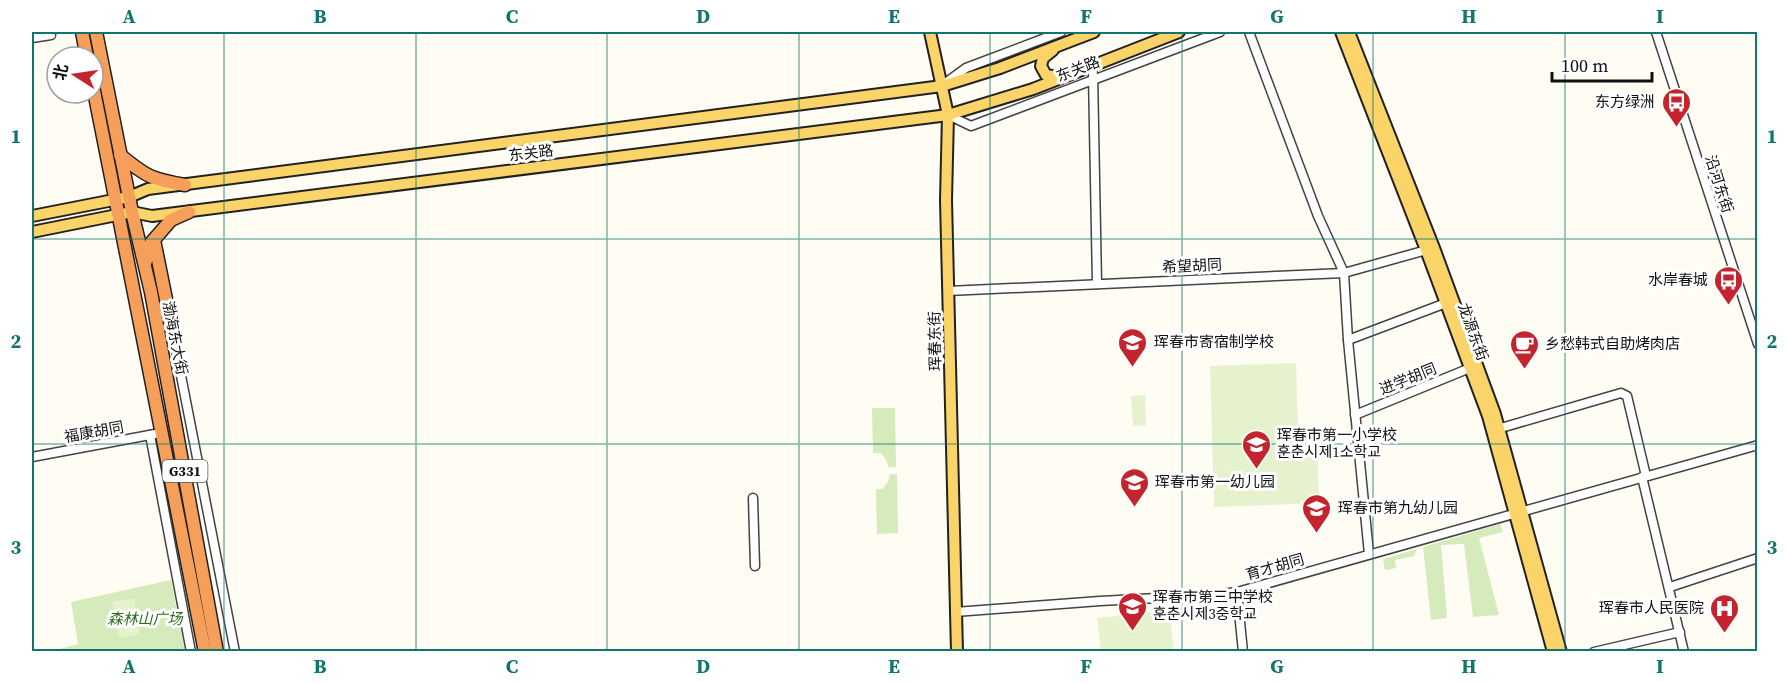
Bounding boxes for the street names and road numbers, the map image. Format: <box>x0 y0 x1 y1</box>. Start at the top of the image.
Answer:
street label: 东关路 <box>1053 51 1103 86</box>
street label: 东关路 <box>507 139 555 166</box>
street label: 沿河东街 <box>1700 152 1739 216</box>
street label: 希望胡同 <box>1161 253 1222 278</box>
street label: 渤海东大街 <box>158 299 193 377</box>
street label: 龙源东街 <box>1453 300 1494 364</box>
street label: 珲春东街 <box>923 311 946 371</box>
street label: 进学胡同 <box>1376 358 1440 400</box>
street label: 福康胡同 <box>63 416 125 447</box>
road number: G331 <box>162 460 207 482</box>
street label: 育才胡同 <box>1243 548 1307 585</box>

